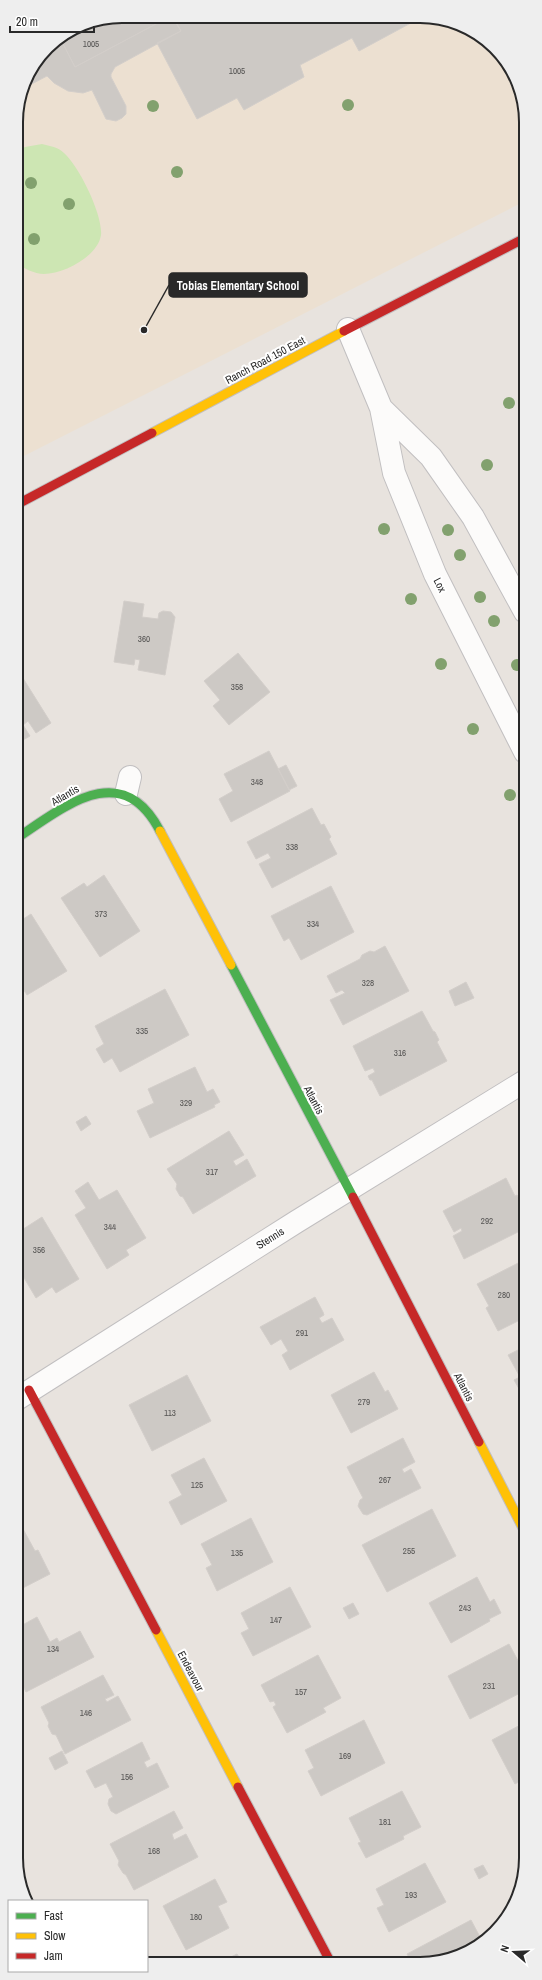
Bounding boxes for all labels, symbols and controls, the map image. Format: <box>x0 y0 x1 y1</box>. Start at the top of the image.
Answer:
scale bar <box>10 8 94 34</box>
text: 20 m <box>16 14 38 30</box>
house number: 1005 <box>83 38 99 50</box>
house number: 1005 <box>229 65 245 77</box>
callout: Tobias Elementary School <box>169 273 307 297</box>
text: Tobias Elementary School <box>177 278 299 294</box>
street label: Ranch Road 150 East <box>223 333 308 387</box>
street label: Lox <box>430 575 450 595</box>
house number: 360 <box>138 633 150 645</box>
house number: 358 <box>231 681 243 693</box>
house number: 348 <box>251 776 263 788</box>
street label: Atlantis <box>48 781 82 809</box>
house number: 338 <box>286 841 298 853</box>
house number: 373 <box>95 908 107 920</box>
house number: 334 <box>307 918 319 930</box>
house number: 328 <box>362 977 374 989</box>
house number: 335 <box>136 1025 148 1037</box>
house number: 316 <box>394 1047 406 1059</box>
street label: Atlantis <box>300 1083 327 1117</box>
house number: 329 <box>180 1097 192 1109</box>
house number: 317 <box>206 1166 218 1178</box>
house number: 292 <box>481 1215 493 1227</box>
house number: 344 <box>104 1221 116 1233</box>
street label: Stennis <box>253 1224 287 1252</box>
house number: 356 <box>33 1244 45 1256</box>
house number: 280 <box>498 1289 510 1301</box>
house number: 291 <box>296 1327 308 1339</box>
street label: Atlantis <box>450 1370 477 1404</box>
house number: 279 <box>358 1396 370 1408</box>
house number: 113 <box>164 1407 176 1419</box>
house number: 267 <box>379 1474 391 1486</box>
house number: 125 <box>191 1479 203 1491</box>
house number: 255 <box>403 1545 415 1557</box>
house number: 135 <box>231 1547 243 1559</box>
house number: 243 <box>459 1602 471 1614</box>
house number: 147 <box>270 1614 282 1626</box>
house number: 134 <box>47 1643 59 1655</box>
street label: Endeavour <box>175 1648 207 1694</box>
house number: 231 <box>483 1680 495 1692</box>
house number: 157 <box>295 1686 307 1698</box>
house number: 146 <box>80 1707 92 1719</box>
house number: 169 <box>339 1750 351 1762</box>
house number: 156 <box>121 1771 133 1783</box>
house number: 181 <box>379 1816 391 1828</box>
house number: 168 <box>148 1845 160 1857</box>
house number: 193 <box>405 1889 417 1901</box>
legend <box>8 1900 148 1972</box>
text: Fast <box>44 1908 63 1924</box>
house number: 180 <box>190 1911 202 1923</box>
text: Slow <box>44 1928 66 1944</box>
north arrow <box>494 1932 534 1972</box>
text: N <box>497 1943 512 1954</box>
text: Jam <box>44 1948 63 1964</box>

